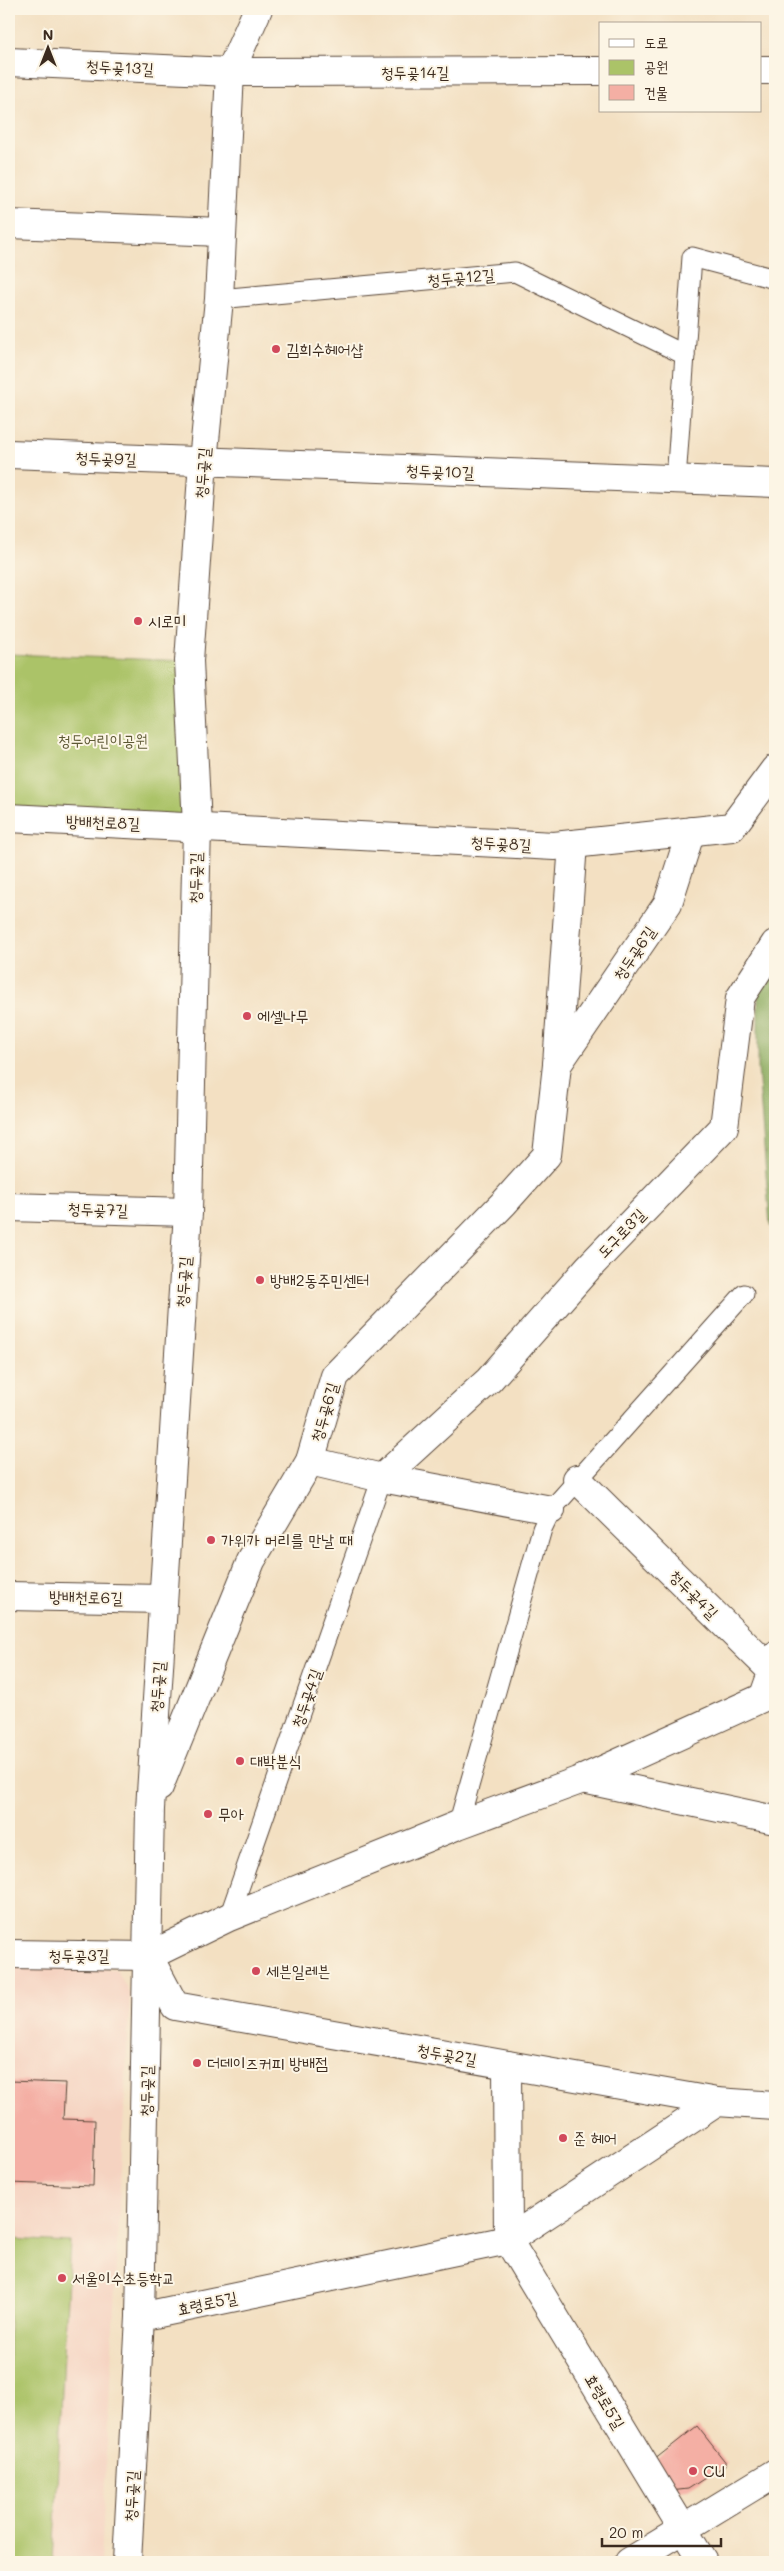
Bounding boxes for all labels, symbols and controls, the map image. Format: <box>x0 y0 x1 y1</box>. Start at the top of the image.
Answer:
north arrow <box>22 22 72 72</box>
legend <box>599 22 762 112</box>
text: N <box>43 25 53 44</box>
text: 도로 <box>644 32 668 52</box>
street label: 청두곶13길 <box>86 54 155 79</box>
text: 공원 <box>644 56 668 76</box>
street label: 청두곶14길 <box>381 61 449 82</box>
text: 건물 <box>644 82 668 102</box>
street label: 청두곶12길 <box>426 263 496 290</box>
place label: 김희수헤어샵 <box>286 338 363 359</box>
marker: 김희수헤어샵 <box>270 343 282 355</box>
street label: 청두곶9길 <box>75 446 137 469</box>
street label: 청두곶길 <box>189 446 214 499</box>
street label: 청두곶10길 <box>405 459 475 482</box>
place label: 시로미 <box>148 610 187 631</box>
marker: 시로미 <box>132 615 144 627</box>
park label: 청두어린이공원 <box>58 729 148 750</box>
street label: 방배천로8길 <box>66 810 141 833</box>
street label: 청두곶8길 <box>470 830 532 855</box>
street label: 청두곶길 <box>184 852 205 904</box>
street label: 청두곶6길 <box>608 921 659 984</box>
place label: 에셀나무 <box>257 1005 309 1026</box>
marker: 에셀나무 <box>241 1010 253 1022</box>
street label: 청두곶7길 <box>67 1197 129 1220</box>
street label: 도구로3길 <box>592 1203 649 1262</box>
street label: 청두곶길 <box>170 1255 195 1308</box>
place label: 방배2동주민센터 <box>270 1269 369 1290</box>
marker: 방배2동주민센터 <box>254 1274 266 1286</box>
street label: 청두곶6길 <box>305 1379 342 1444</box>
place label: 가위가 머리를 만날 때 <box>221 1529 352 1550</box>
marker: 가위가 머리를 만날 때 <box>205 1534 217 1546</box>
street label: 청두곶4길 <box>665 1565 723 1623</box>
street label: 방배천로6길 <box>49 1585 123 1608</box>
street label: 청두곶길 <box>144 1660 169 1713</box>
street label: 청두곶4길 <box>286 1666 325 1730</box>
place label: 대박분식 <box>250 1750 302 1771</box>
marker: 대박분식 <box>234 1755 246 1767</box>
place label: 무아 <box>218 1803 244 1824</box>
marker: 무아 <box>202 1808 214 1820</box>
street label: 청두곶3길 <box>49 1944 110 1965</box>
place label: 세븐일레븐 <box>266 1960 330 1981</box>
marker: 세븐일레븐 <box>250 1965 262 1977</box>
street label: 청두곶2길 <box>416 2038 479 2069</box>
place label: 더데이즈커피 방배점 <box>207 2052 328 2073</box>
marker: 더데이즈커피 방배점 <box>191 2057 203 2069</box>
street label: 청두곶길 <box>135 2065 156 2117</box>
place label: 준 헤어 <box>573 2127 617 2148</box>
marker: 준 헤어 <box>557 2132 569 2144</box>
place label: 서울이수초등학교 <box>72 2267 175 2288</box>
marker: 서울이수초등학교 <box>56 2272 68 2284</box>
street label: 효령로5길 <box>175 2286 239 2319</box>
street label: 효령로5길 <box>581 2369 630 2432</box>
place label: CU <box>703 2460 725 2481</box>
marker: CU <box>687 2465 699 2477</box>
street label: 청두곶길 <box>119 2470 142 2522</box>
scale bar <box>602 2516 720 2548</box>
text: 20 m <box>609 2522 643 2542</box>

